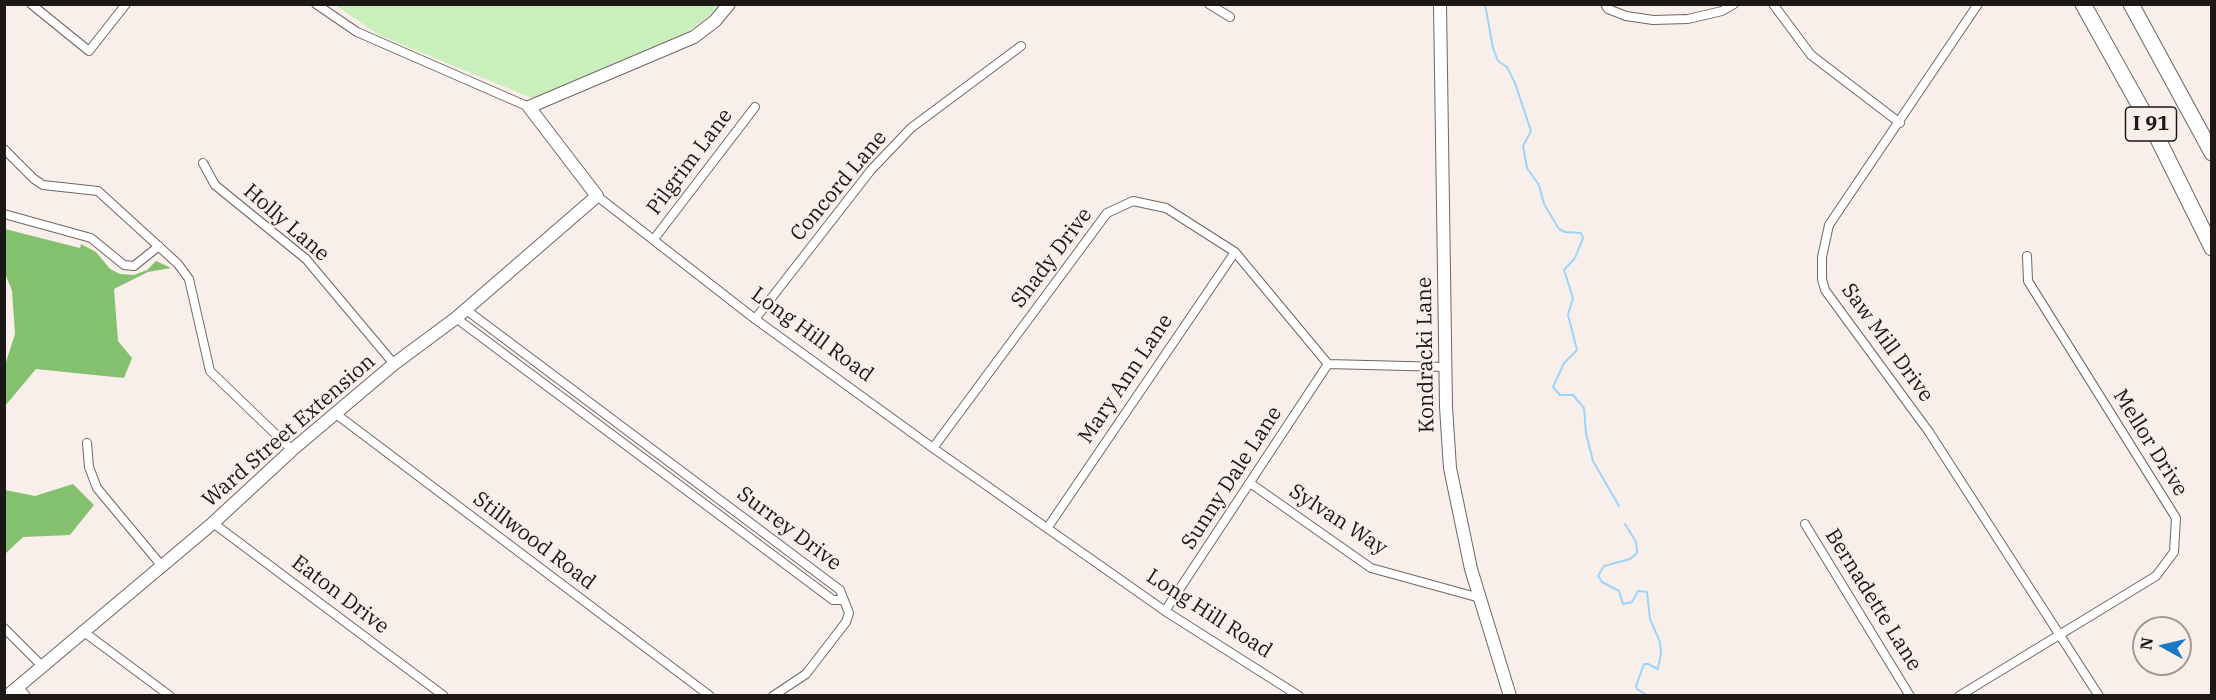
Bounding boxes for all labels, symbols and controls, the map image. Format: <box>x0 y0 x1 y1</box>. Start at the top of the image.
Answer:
street label: Pilgrim Lane <box>642 104 738 220</box>
road number: I 91 <box>2126 107 2176 141</box>
street label: Concord Lane <box>785 126 893 246</box>
street label: Holly Lane <box>238 179 334 267</box>
street label: Shady Drive <box>1006 203 1098 313</box>
street label: Kondracki Lane <box>1412 277 1440 433</box>
street label: Saw Mill Drive <box>1836 279 1938 407</box>
street label: Long Hill Road <box>746 282 878 388</box>
street label: Mary Ann Lane <box>1073 310 1179 448</box>
street label: Ward Street Extension <box>197 349 381 513</box>
street label: Mellor Drive <box>2107 385 2193 501</box>
street label: Sunny Dale Lane <box>1176 402 1288 554</box>
street label: Sylvan Way <box>1284 479 1392 561</box>
street label: Surrey Drive <box>732 482 846 576</box>
street label: Stillwood Road <box>468 487 600 595</box>
street label: Bernadette Lane <box>1819 524 1927 676</box>
street label: Eaton Drive <box>286 550 394 640</box>
street label: Long Hill Road <box>1141 564 1277 664</box>
north arrow <box>2132 616 2192 676</box>
text: N <box>2135 636 2157 651</box>

